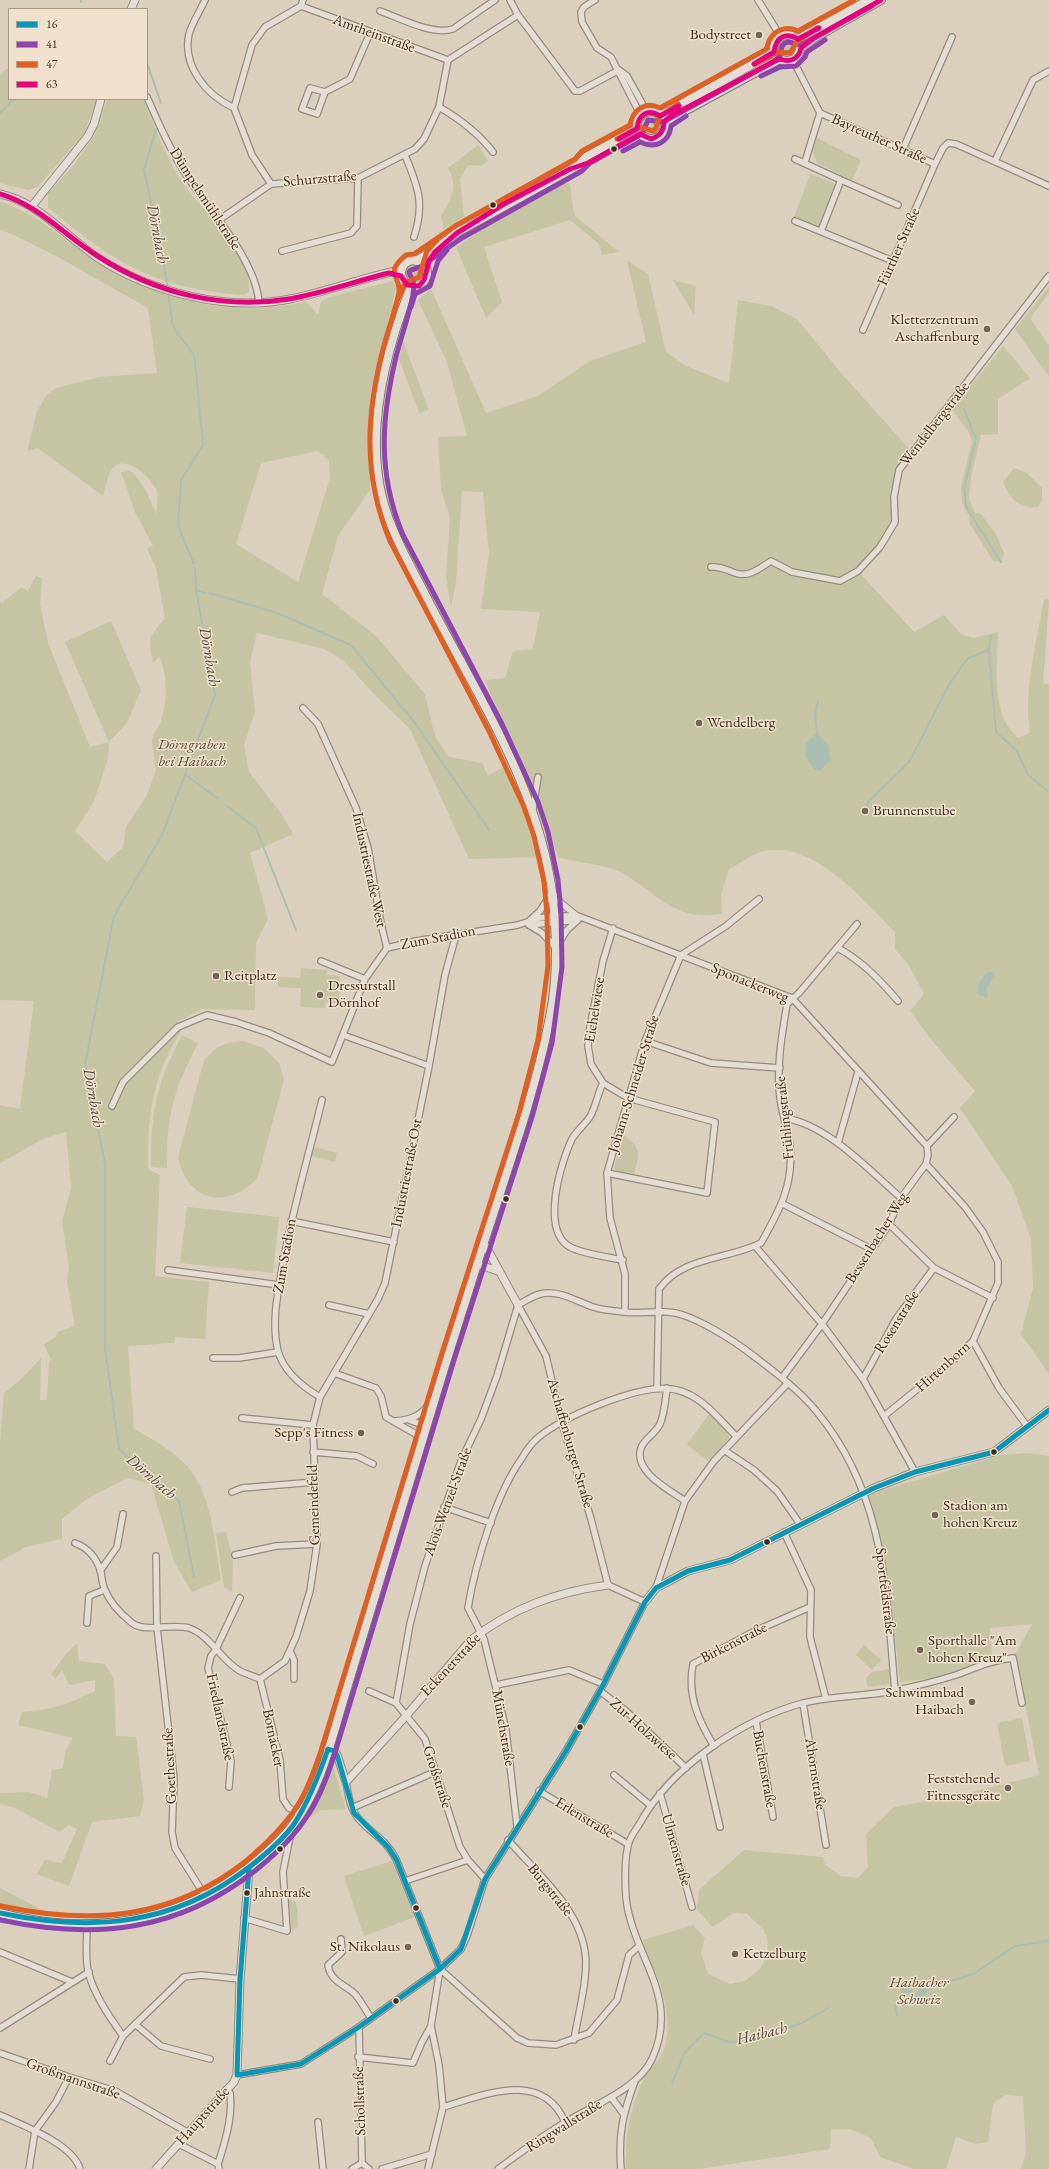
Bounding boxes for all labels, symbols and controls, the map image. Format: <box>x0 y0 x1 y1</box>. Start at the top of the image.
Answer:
legend <box>8 8 148 100</box>
street label: Amrheinstraße <box>330 11 418 57</box>
text: 16 <box>46 16 58 32</box>
place label: Bodystreet <box>690 26 751 44</box>
marker: Bodystreet <box>754 30 764 40</box>
text: 41 <box>46 36 58 52</box>
text: 47 <box>46 56 58 72</box>
text: 63 <box>46 76 58 92</box>
street label: Bayreuther Straße <box>829 110 929 168</box>
unlabelled marker <box>609 144 619 154</box>
street label: Dümpelsmühlstraße <box>165 145 245 253</box>
street label: Schurzstraße <box>283 167 357 191</box>
unlabelled marker <box>488 200 498 210</box>
water label: Dörnbach <box>142 203 172 265</box>
street label: Fürther Straße <box>874 205 924 289</box>
place label: Kletterzentrum Aschaffenburg <box>890 311 979 346</box>
marker: Kletterzentrum Aschaffenburg <box>982 324 992 334</box>
street label: Wendelbergstraße <box>896 378 974 470</box>
water label: Dörnbach <box>194 626 224 688</box>
place label: Wendelberg <box>707 714 775 732</box>
marker: Wendelberg <box>694 718 704 728</box>
park label: Dörngraben bei Haibach <box>158 736 226 771</box>
place label: Brunnenstube <box>873 802 955 820</box>
marker: Brunnenstube <box>860 806 870 816</box>
street label: Industriestraße West <box>348 811 390 929</box>
street label: Zum Stadion <box>399 922 477 954</box>
street label: Sponackerweg <box>708 959 792 1007</box>
place label: Reitplatz <box>224 967 276 985</box>
marker: Reitplatz <box>211 971 221 981</box>
street label: Eichelwiese <box>581 976 609 1044</box>
place label: Dressurstall Dörnhof <box>328 977 396 1012</box>
marker: Dressurstall Dörnhof <box>315 990 325 1000</box>
street label: Johann-Schneider-Straße <box>605 1013 663 1155</box>
water label: Dörnbach <box>78 1067 108 1129</box>
street label: Frühlingstraße <box>772 1075 798 1161</box>
street label: Industriestraße Ost <box>388 1117 426 1229</box>
street label: Bessenbacher Weg <box>842 1189 912 1287</box>
unlabelled marker <box>501 1194 511 1204</box>
street label: Zum Stadion <box>270 1217 300 1295</box>
street label: Rosenstraße <box>871 1287 923 1357</box>
street label: Hirtenborn <box>912 1338 974 1396</box>
street label: Aschaffenburger Straße <box>543 1376 597 1510</box>
place label: Sepp's Fitness <box>274 1424 353 1442</box>
marker: Sepp's Fitness <box>356 1428 366 1438</box>
street label: Alois-Wenzel-Straße <box>420 1445 476 1559</box>
unlabelled marker <box>989 1447 999 1457</box>
water label: Dörnbach <box>122 1450 180 1504</box>
street label: Gemeindefeld <box>304 1464 324 1546</box>
place label: Stadion am hohen Kreuz <box>943 1497 1017 1532</box>
marker: Stadion am hohen Kreuz <box>930 1510 940 1520</box>
unlabelled marker <box>762 1537 772 1547</box>
street label: Sportfeldstraße <box>871 1547 899 1635</box>
street label: Birkenstraße <box>698 1619 770 1667</box>
street label: Eckenerstraße <box>417 1630 485 1700</box>
place label: Sporthalle "Am hohen Kreuz" <box>928 1632 1017 1667</box>
marker: Sporthalle "Am hohen Kreuz" <box>915 1645 925 1655</box>
street label: Friedlandstraße <box>202 1672 238 1762</box>
place label: Schwimmbad Haibach <box>885 1684 964 1719</box>
street label: Münchstraße <box>487 1688 519 1768</box>
street label: Zur Holzwiese <box>606 1694 680 1764</box>
marker: Schwimmbad Haibach <box>967 1697 977 1707</box>
street label: Bornäcker <box>258 1707 288 1769</box>
unlabelled marker <box>575 1722 585 1732</box>
street label: Goethestraße <box>159 1727 181 1805</box>
street label: Buchenstraße <box>748 1729 780 1809</box>
street label: Ahornstraße <box>800 1737 830 1811</box>
street label: Großstraße <box>418 1743 456 1811</box>
place label: Feststehende Fitnessgeräte <box>927 1770 1000 1805</box>
marker: Feststehende Fitnessgeräte <box>1003 1783 1013 1793</box>
street label: Erlenstraße <box>552 1794 616 1842</box>
street label: Ulmenstraße <box>657 1812 695 1888</box>
unlabelled marker <box>275 1844 285 1854</box>
street label: Burgstraße <box>523 1860 577 1920</box>
place label: Jahnstraße <box>254 1885 311 1901</box>
marker: Jahnstraße <box>242 1888 252 1898</box>
unlabelled marker <box>411 1903 421 1913</box>
place label: St. Nikolaus <box>330 1938 400 1956</box>
marker: St. Nikolaus <box>403 1942 413 1952</box>
place label: Ketzelburg <box>743 1945 806 1963</box>
marker: Ketzelburg <box>730 1949 740 1959</box>
park label: Haibacher Schweiz <box>890 1974 948 2009</box>
unlabelled marker <box>391 1996 401 2006</box>
water label: Haibach <box>735 2018 789 2050</box>
street label: Großmannstraße <box>24 2054 122 2104</box>
street label: Schollstraße <box>350 2066 370 2136</box>
street label: Hauptstraße <box>172 2083 234 2149</box>
street label: Ringwallstraße <box>523 2096 605 2156</box>

